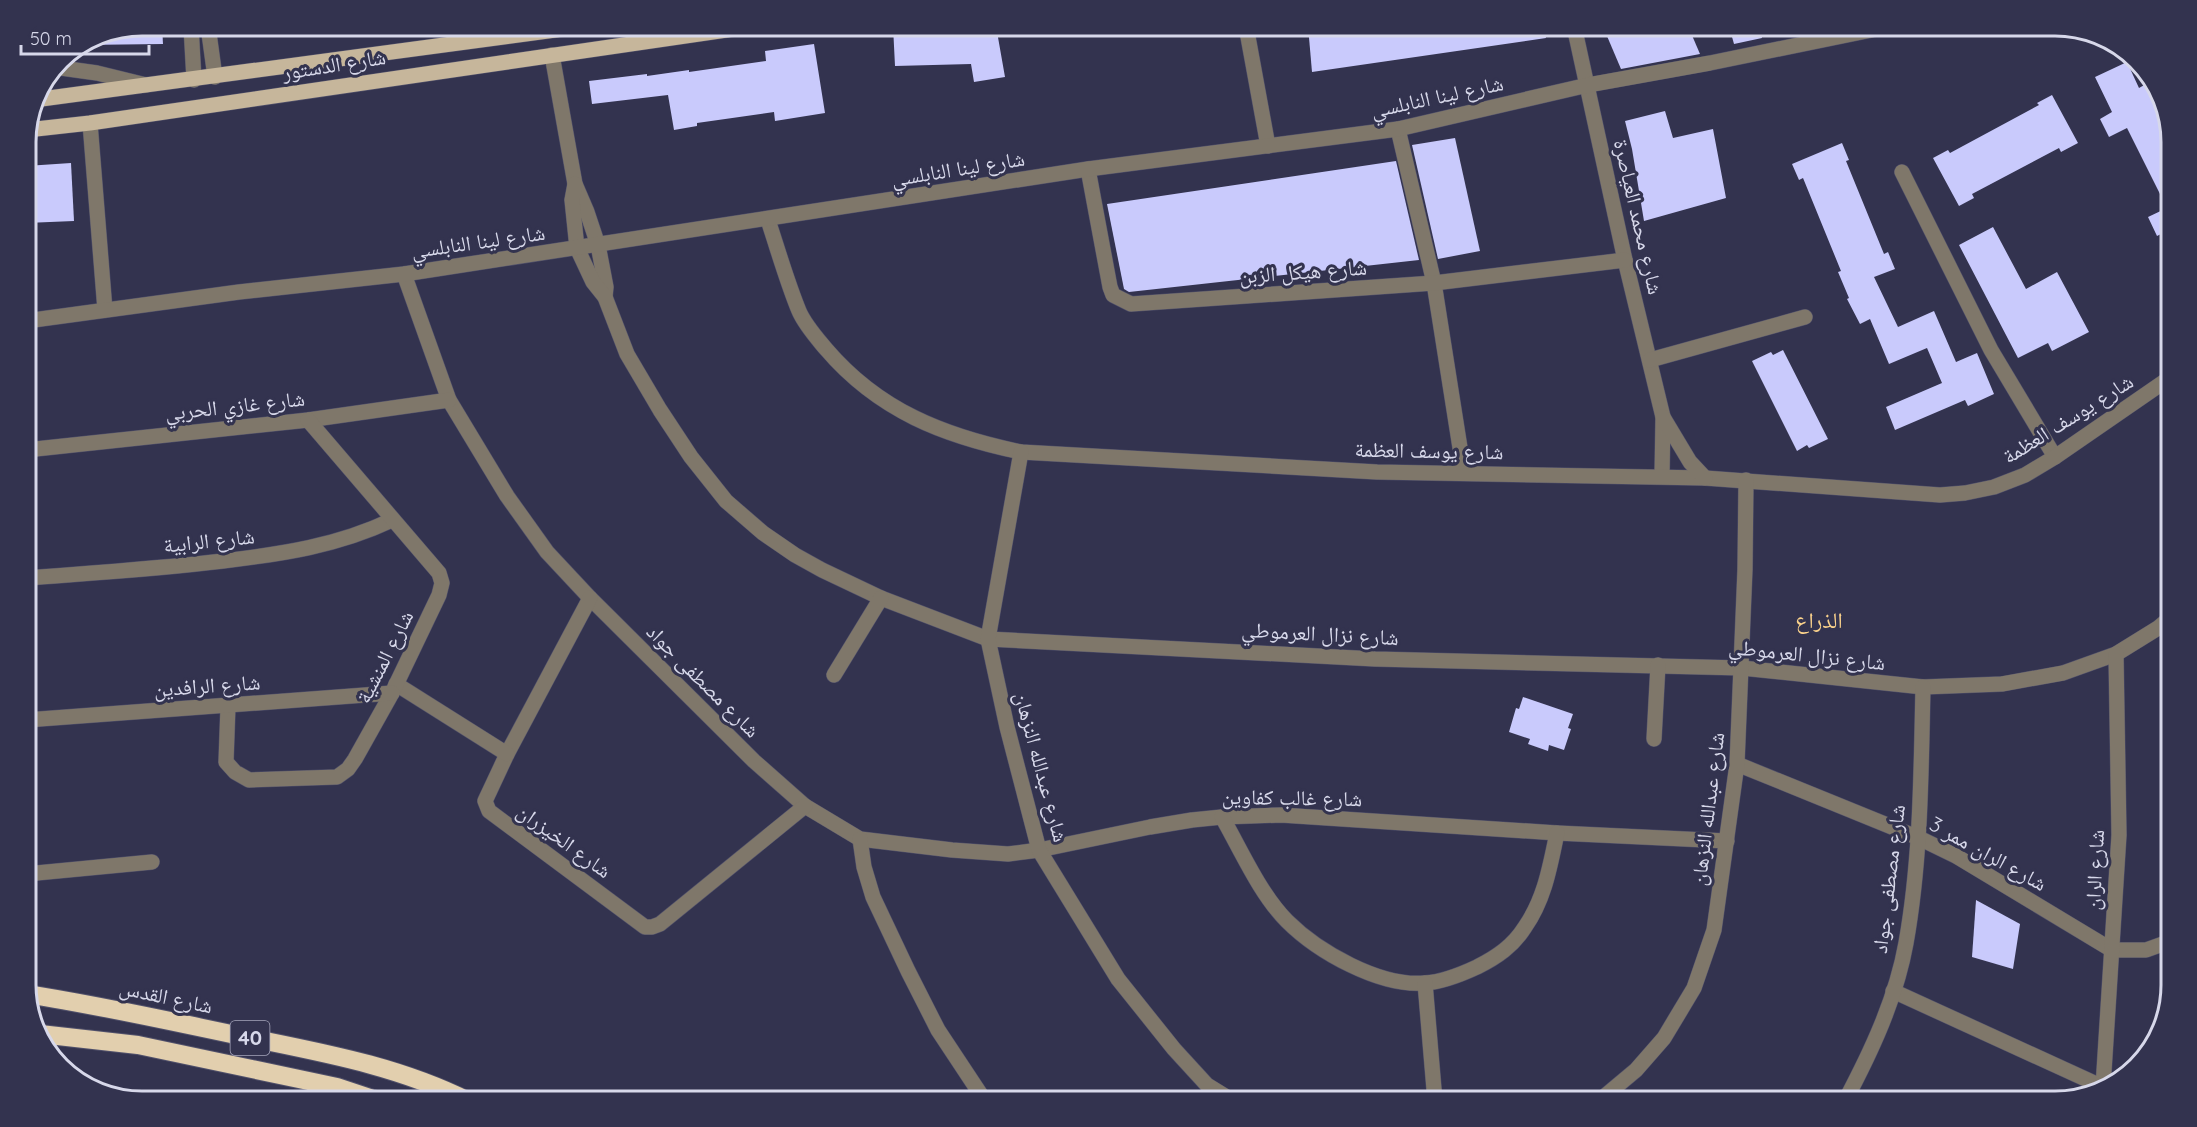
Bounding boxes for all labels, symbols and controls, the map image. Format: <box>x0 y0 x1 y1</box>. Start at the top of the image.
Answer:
scale bar <box>21 18 148 56</box>
text: 50 m <box>30 27 72 50</box>
street label: شارع الدستور <box>279 43 388 86</box>
street label: شارع لينا النابلسي <box>1368 69 1506 127</box>
street label: شارع محمد العياصرة <box>1608 137 1669 297</box>
street label: شارع لينا النابلسي <box>889 145 1027 196</box>
street label: شارع لينا النابلسي <box>409 219 547 268</box>
street label: شارع هيكل الزبن <box>1238 254 1368 289</box>
street label: شارع يوسف العظمة <box>1997 368 2138 469</box>
street label: شارع غازي الحربي <box>164 385 307 430</box>
street label: شارع يوسف العظمة <box>1354 436 1504 465</box>
street label: شارع الرابية <box>162 522 256 559</box>
street label: شارع المنشية <box>350 606 419 708</box>
district label: الذراع <box>1795 606 1843 634</box>
street label: شارع نزال العرموطي <box>1241 616 1399 654</box>
street label: شارع مصطفى جواد <box>641 618 766 743</box>
street label: شارع نزال العرموطي <box>1727 633 1887 679</box>
street label: شارع الرافدين <box>153 668 261 703</box>
street label: شارع عبدالله النزهان <box>1008 689 1075 845</box>
street label: شارع عبدالله النزهان <box>1685 731 1730 887</box>
street label: شارع غالب كفاوين <box>1222 783 1362 812</box>
street label: شارع الخيزران <box>512 797 617 884</box>
street label: شارع مصطفى جواد <box>1866 803 1911 955</box>
street label: شارع الران ممر 3 <box>1925 810 2052 897</box>
street label: شارع الران <box>2079 829 2110 911</box>
street label: شارع القدس <box>117 973 215 1020</box>
road number: 40 <box>230 1021 270 1055</box>

